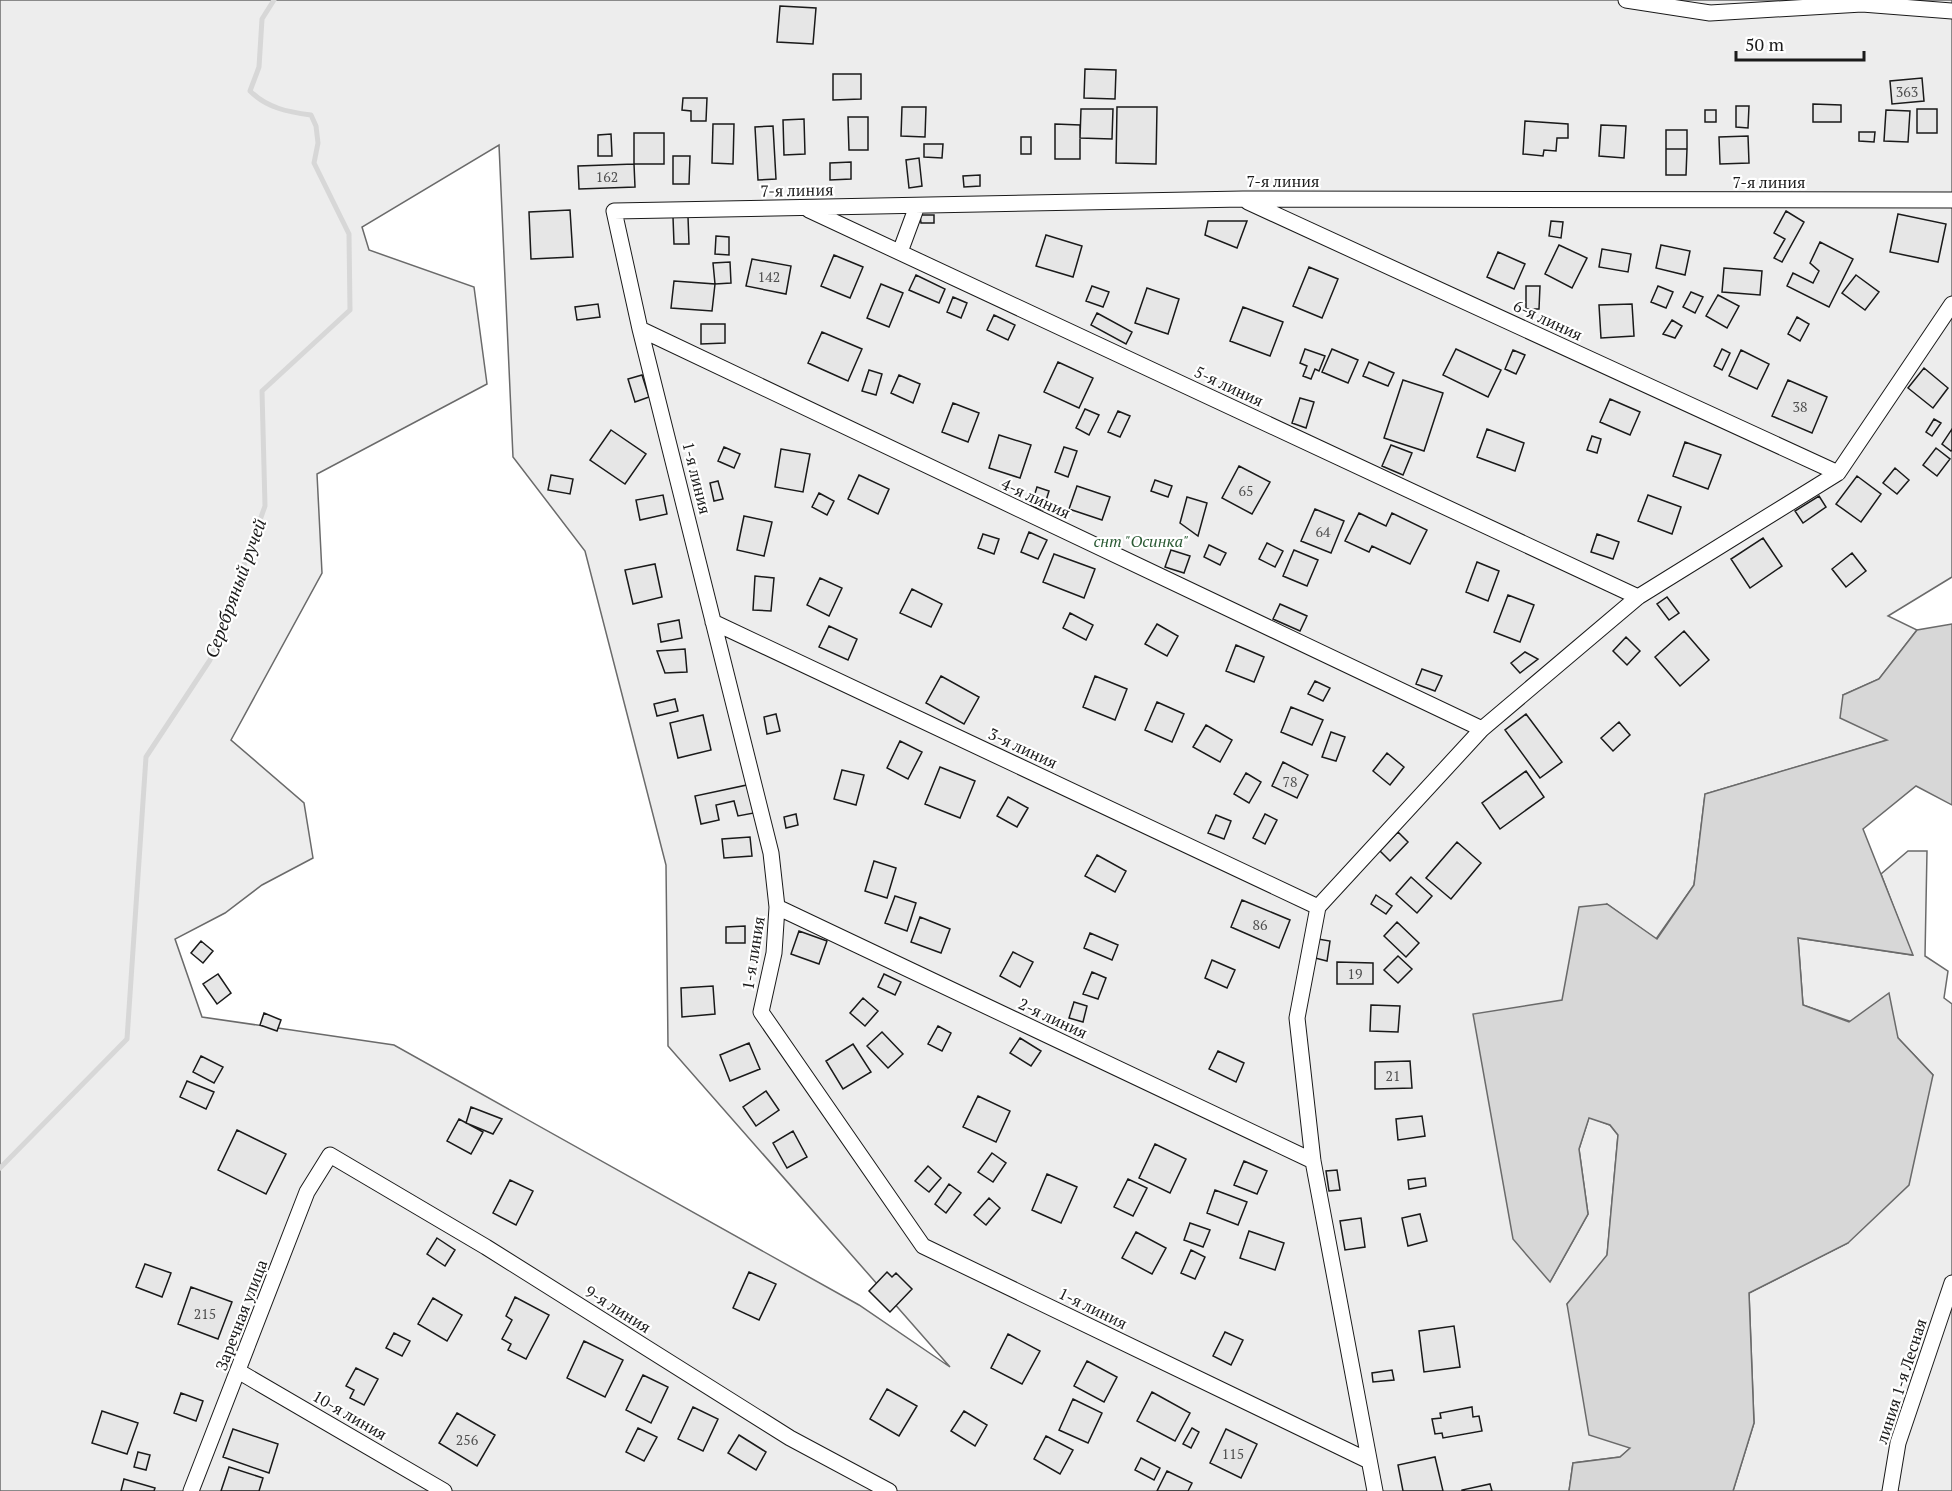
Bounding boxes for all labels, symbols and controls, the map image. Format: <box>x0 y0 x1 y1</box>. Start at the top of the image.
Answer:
scale bar <box>1736 24 1864 62</box>
text: 50 m <box>1745 32 1785 56</box>
house number: 363 <box>1896 82 1918 101</box>
house number: 162 <box>596 167 618 186</box>
street label: 7-я линия <box>1246 170 1320 192</box>
street label: 7-я линия <box>1732 171 1806 193</box>
street label: 7-я линия <box>760 178 834 202</box>
house number: 142 <box>758 267 780 286</box>
street label: 6-я линия <box>1510 294 1586 346</box>
street label: 5-я линия <box>1191 360 1267 412</box>
house number: 38 <box>1793 397 1807 416</box>
street label: 1-я линия <box>677 439 717 517</box>
street label: 4-я линия <box>998 472 1074 524</box>
house number: 65 <box>1239 481 1253 500</box>
water label: Серебряный ручей <box>199 515 271 661</box>
house number: 64 <box>1316 522 1331 541</box>
park label: снт "Осинка" <box>1093 530 1189 552</box>
street label: 3-я линия <box>985 722 1061 774</box>
house number: 78 <box>1283 772 1297 791</box>
street label: 1-я линия <box>736 915 770 991</box>
house number: 86 <box>1253 915 1268 934</box>
house number: 19 <box>1348 964 1362 983</box>
street label: 2-я линия <box>1015 992 1091 1044</box>
house number: 21 <box>1386 1066 1400 1085</box>
street label: Заречная улица <box>210 1256 272 1374</box>
street label: 9-я линия <box>581 1280 655 1338</box>
street label: 1-я линия <box>1055 1282 1131 1334</box>
house number: 215 <box>194 1304 216 1323</box>
street label: линия 1-я Лесная <box>1870 1316 1932 1446</box>
street label: 10-я линия <box>309 1385 391 1445</box>
house number: 256 <box>456 1430 479 1449</box>
house number: 115 <box>1222 1444 1244 1463</box>

